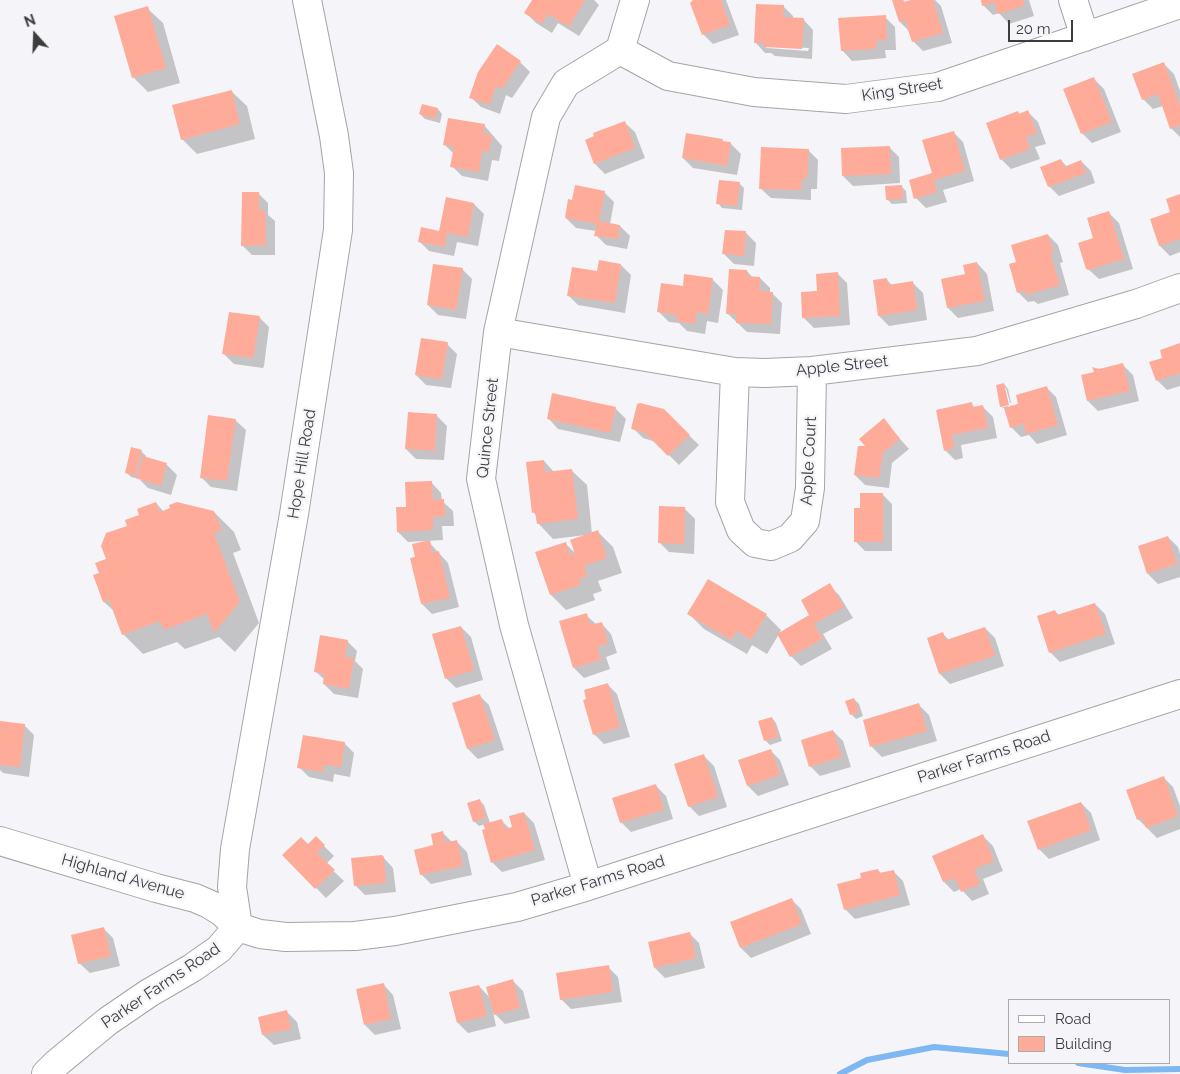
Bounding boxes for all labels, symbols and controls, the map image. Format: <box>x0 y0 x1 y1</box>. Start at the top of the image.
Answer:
north arrow <box>10 10 60 60</box>
scale bar <box>1010 10 1075 42</box>
text: N <box>22 12 38 30</box>
text: 20 m <box>1016 20 1051 38</box>
street label: King Street <box>860 74 944 106</box>
street label: Apple Street <box>795 352 889 380</box>
street label: Quince Street <box>473 377 503 479</box>
street label: Hope Hill Road <box>284 408 320 520</box>
street label: Apple Court <box>797 416 821 506</box>
street label: Parker Farms Road <box>915 726 1053 788</box>
street label: Highland Avenue <box>59 850 187 904</box>
street label: Parker Farms Road <box>529 852 667 910</box>
street label: Parker Farms Road <box>98 939 224 1033</box>
legend <box>1008 999 1170 1064</box>
text: Road <box>1055 1010 1091 1028</box>
text: Building <box>1055 1035 1112 1053</box>

